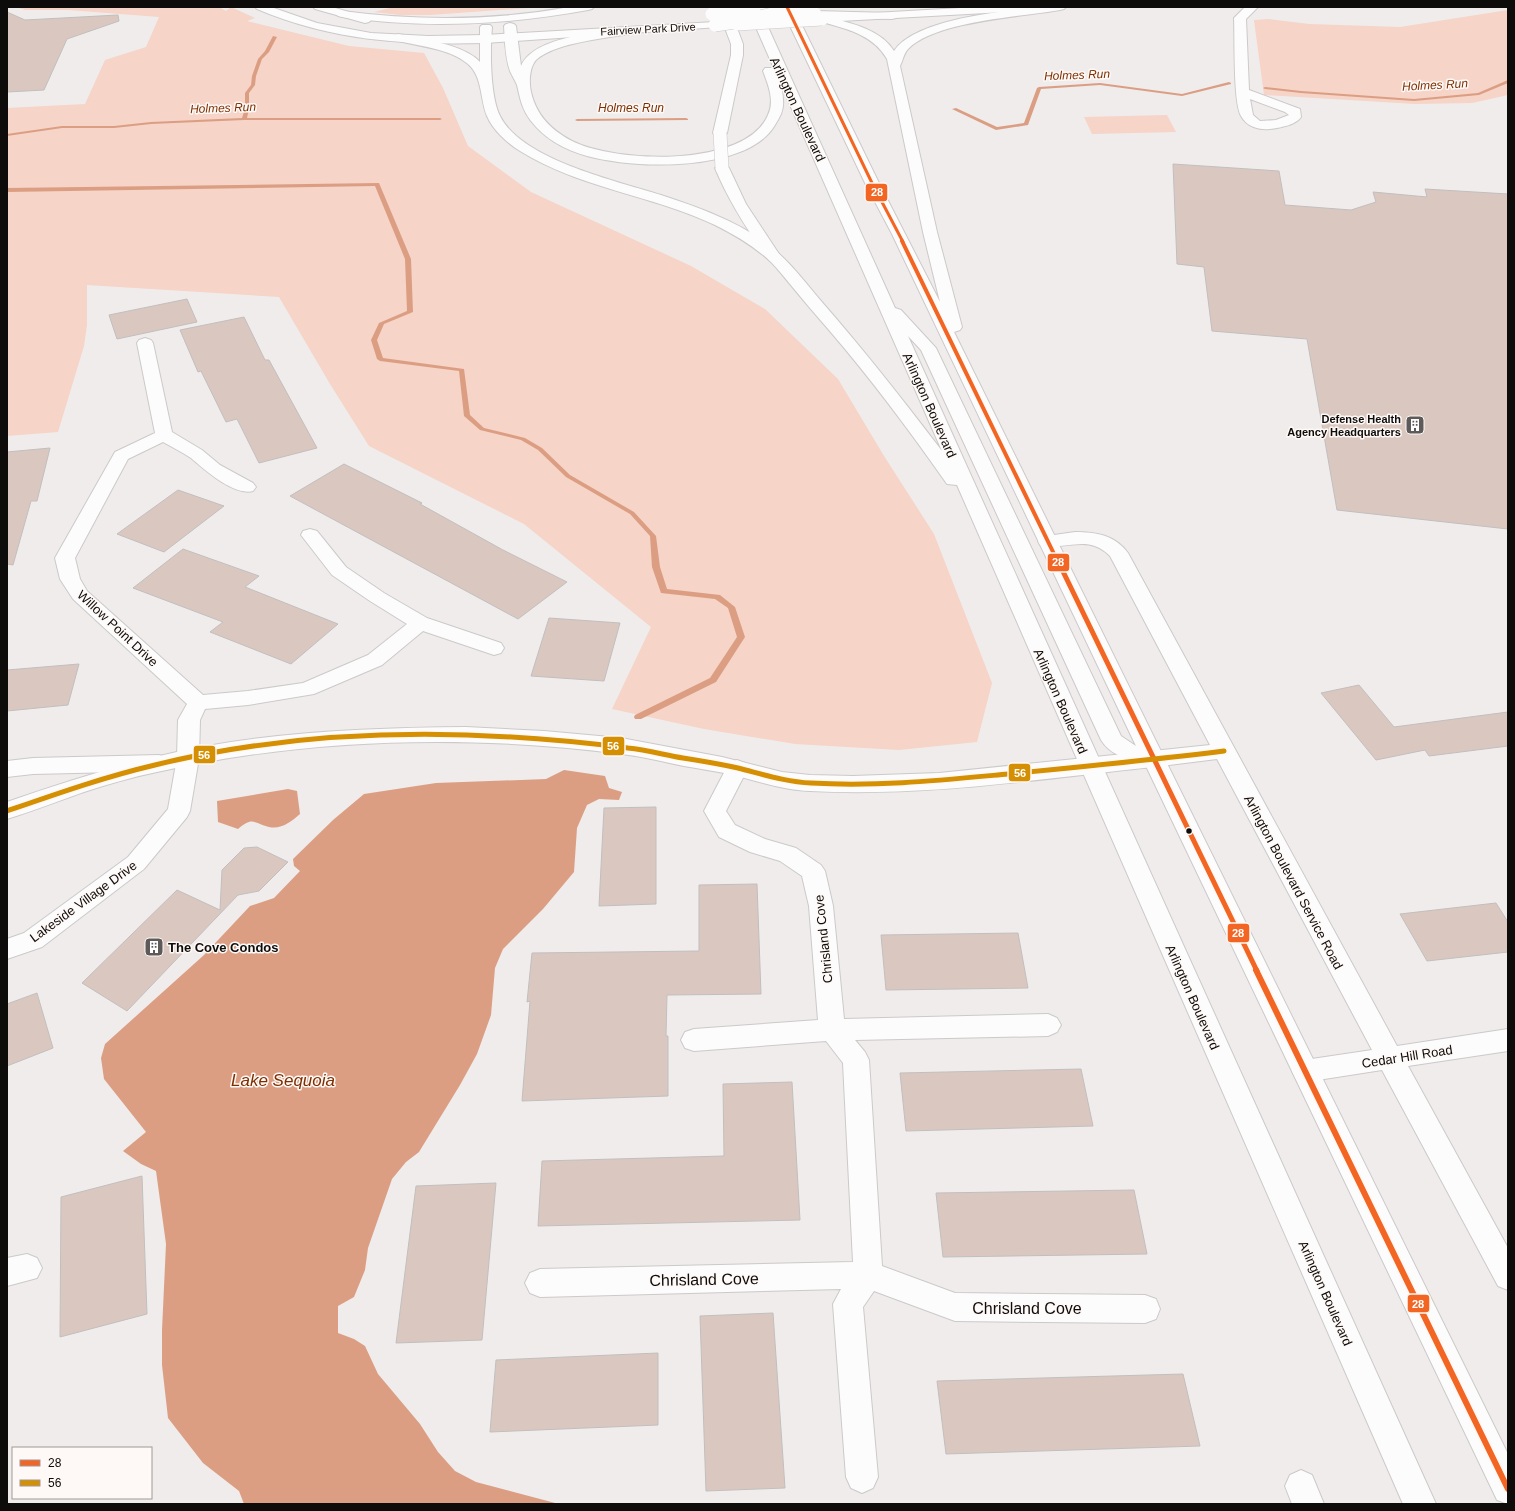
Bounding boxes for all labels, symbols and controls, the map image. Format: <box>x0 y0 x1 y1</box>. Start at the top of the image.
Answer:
street label: Fairview Park Drive <box>600 21 696 37</box>
street label: Arlington Boulevard <box>767 55 828 164</box>
water label: Holmes Run <box>1044 67 1111 83</box>
water label: Holmes Run <box>1402 76 1469 94</box>
water label: Holmes Run <box>190 100 257 116</box>
water label: Holmes Run <box>598 101 664 115</box>
line badge: 28 <box>865 183 888 202</box>
text: 28 <box>871 186 883 198</box>
street label: Arlington Boulevard <box>900 350 959 460</box>
place label: Defense Health Agency Headquarters <box>1287 413 1401 438</box>
building icon: Defense Health Agency Headquarters <box>1404 414 1426 436</box>
line badge: 28 <box>1047 553 1070 572</box>
text: 28 <box>1052 556 1064 568</box>
street label: Willow Point Drive <box>74 587 161 670</box>
street label: Arlington Boulevard <box>1031 646 1090 756</box>
line badge: 56 <box>602 736 625 756</box>
text: 56 <box>607 740 619 752</box>
line badge: 56 <box>193 745 216 764</box>
text: 56 <box>198 749 210 761</box>
line badge: 56 <box>1008 763 1031 782</box>
text: 56 <box>1014 767 1026 779</box>
street label: Arlington Boulevard Service Road <box>1241 793 1346 972</box>
unlabelled marker <box>1184 826 1194 836</box>
street label: Lakeside Village Drive <box>27 858 140 945</box>
street label: Chrisland Cove <box>811 894 836 984</box>
line badge: 28 <box>1227 923 1250 943</box>
text: 28 <box>1232 927 1244 939</box>
building icon: The Cove Condos <box>143 936 165 958</box>
place label: The Cove Condos <box>168 940 279 955</box>
street label: Arlington Boulevard <box>1163 942 1222 1052</box>
street label: Cedar Hill Road <box>1361 1042 1454 1071</box>
water label: Lake Sequoia <box>231 1071 335 1090</box>
street label: Arlington Boulevard <box>1296 1238 1355 1348</box>
street label: Chrisland Cove <box>649 1270 759 1289</box>
line badge: 28 <box>1407 1294 1430 1313</box>
text: 28 <box>1412 1298 1424 1310</box>
street label: Chrisland Cove <box>972 1300 1082 1317</box>
legend <box>12 1447 152 1499</box>
text: 28 <box>48 1456 62 1470</box>
text: 56 <box>48 1476 62 1490</box>

